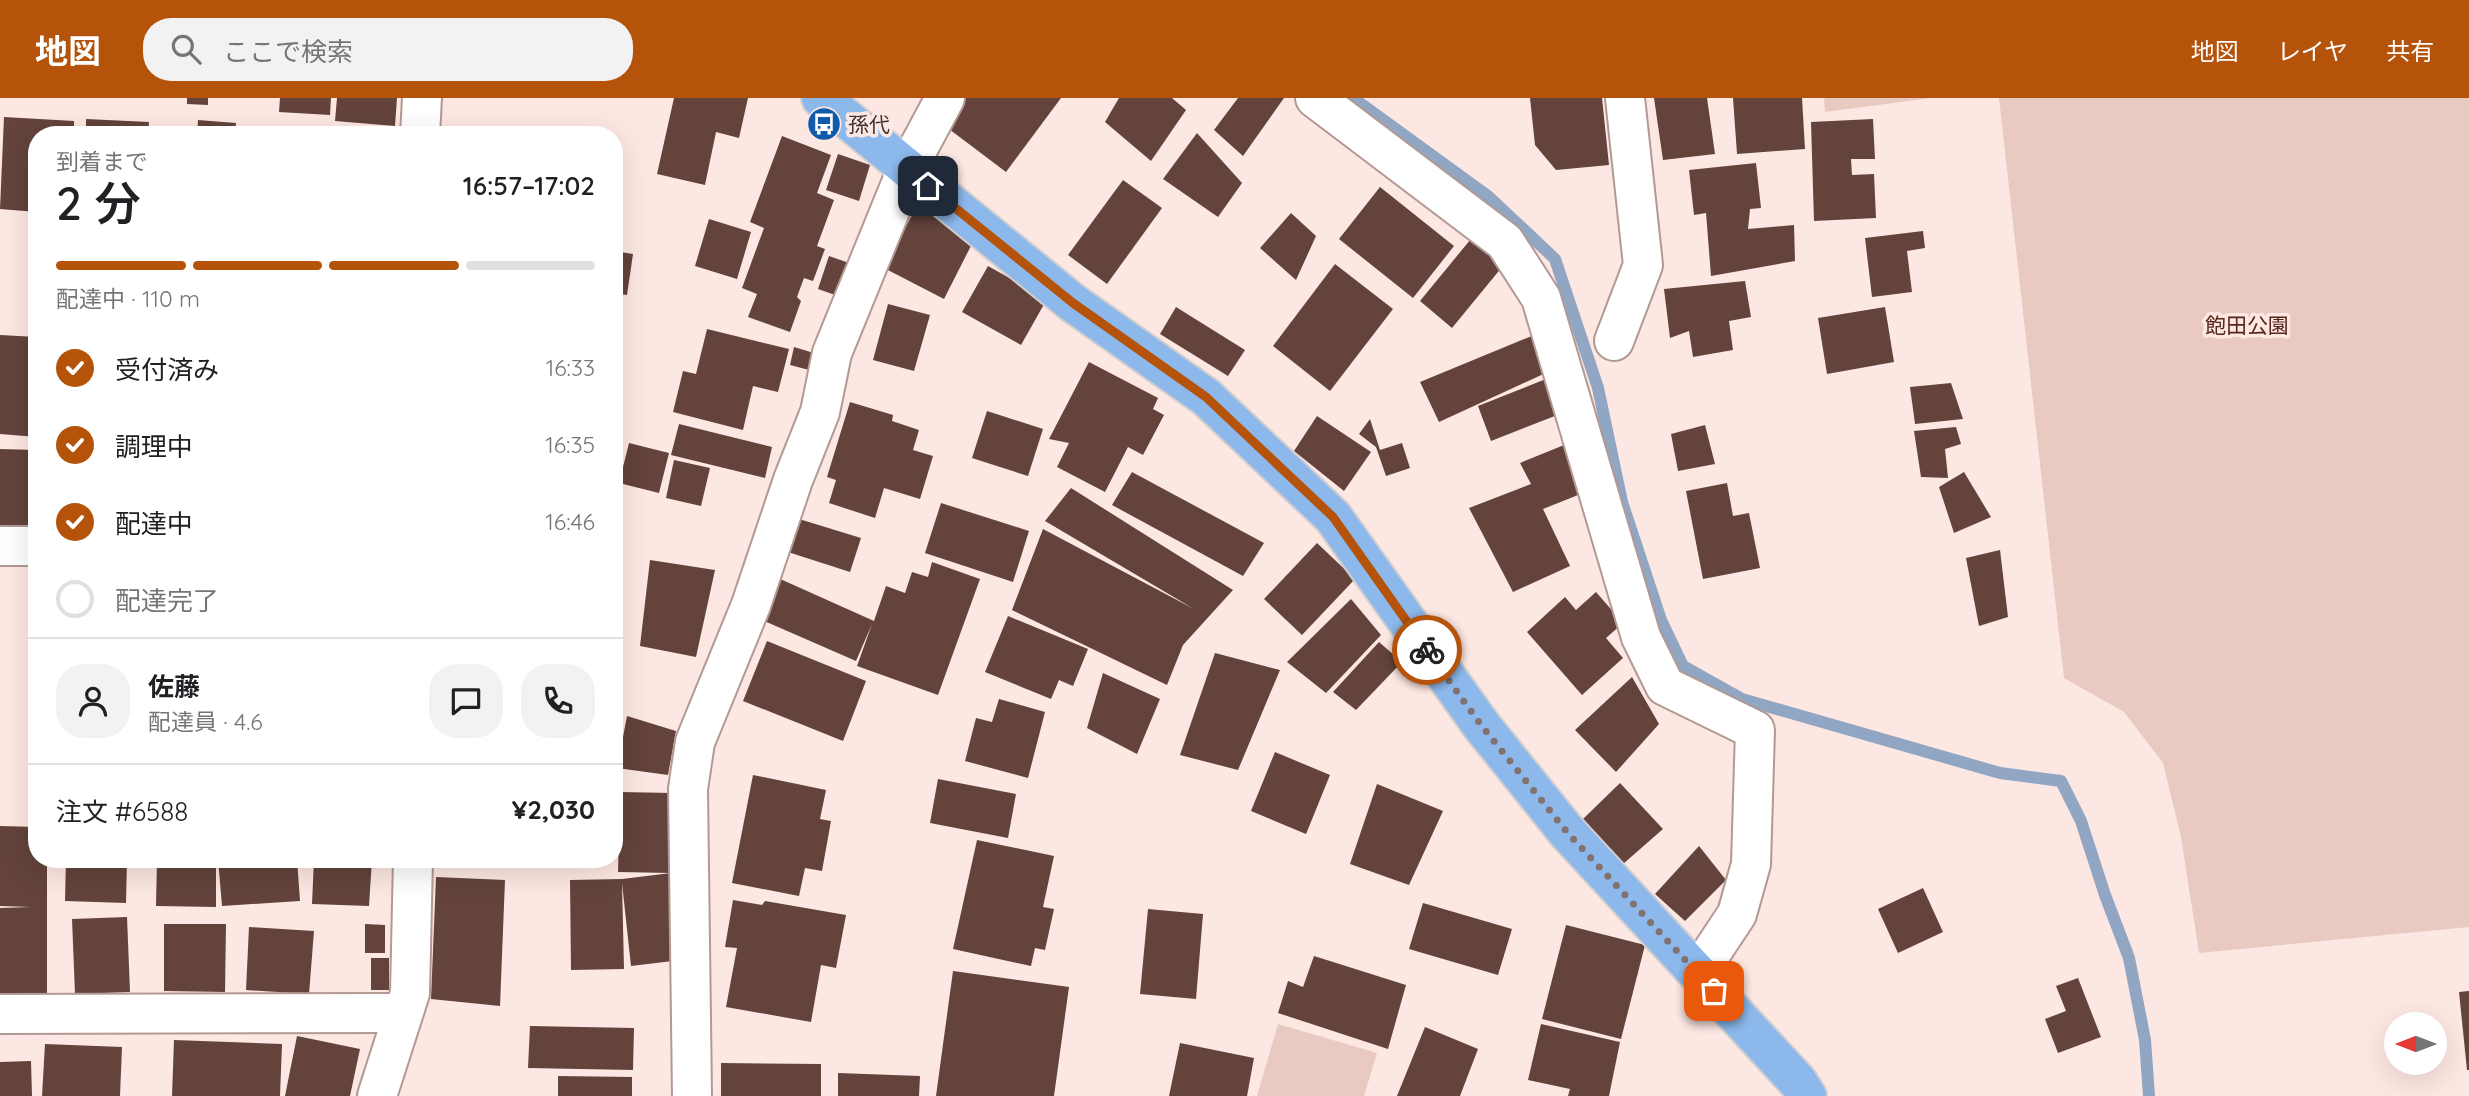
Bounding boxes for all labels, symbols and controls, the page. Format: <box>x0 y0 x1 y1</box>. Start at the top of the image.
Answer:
search box <box>143 18 633 81</box>
text: 地図 <box>35 30 101 71</box>
icon: search <box>167 30 205 68</box>
text: ここで検索 <box>223 35 353 68</box>
text: 地図 <box>2191 36 2239 66</box>
text: レイヤ <box>2277 36 2348 66</box>
text: 共有 <box>2386 36 2434 66</box>
bus stop icon: 孫代 <box>805 105 843 143</box>
place label: 孫代 <box>848 111 890 137</box>
text: 到着まで <box>56 147 148 176</box>
pin <box>898 156 958 216</box>
icon: home <box>909 167 947 205</box>
text: 16:57–17:02 <box>463 169 595 202</box>
text: 2 分 <box>56 174 141 232</box>
text: 配達中 · 110 m <box>56 284 200 313</box>
park label: 飽田公園 <box>2205 312 2289 338</box>
icon: check <box>56 349 94 387</box>
text: 受付済み <box>115 353 219 386</box>
text: 16:33 <box>546 353 595 382</box>
icon: check <box>56 426 94 464</box>
text: 調理中 <box>115 430 193 463</box>
text: 16:35 <box>545 430 595 459</box>
icon: check <box>56 503 94 541</box>
text: 配達中 <box>115 507 193 540</box>
text: 16:46 <box>545 507 595 536</box>
text: 配達完了 <box>115 584 219 617</box>
courier <box>1392 615 1462 685</box>
icon: bike <box>1408 631 1446 669</box>
button: person <box>56 664 130 738</box>
button: chat <box>429 664 503 738</box>
button: phone <box>521 664 595 738</box>
text: 佐藤 <box>148 670 200 703</box>
text: 配達員 · 4.6 <box>148 707 263 736</box>
text: ¥2,030 <box>512 793 595 826</box>
text: 注文 #6588 <box>56 795 188 828</box>
pin <box>1684 961 1744 1021</box>
icon: bag <box>1695 972 1733 1010</box>
north arrow <box>2384 1012 2446 1074</box>
map controls <box>2384 1012 2447 1075</box>

